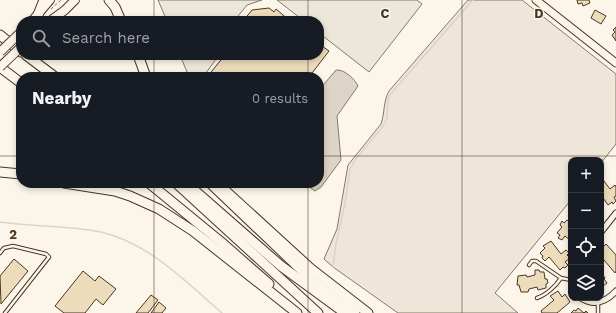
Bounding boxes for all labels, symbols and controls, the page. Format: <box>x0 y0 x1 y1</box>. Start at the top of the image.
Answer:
text: C <box>381 6 390 21</box>
text: D <box>534 6 544 21</box>
search box <box>16 16 324 60</box>
icon: search <box>30 27 52 49</box>
text: Search here <box>62 29 150 47</box>
text: Nearby <box>32 88 91 108</box>
text: 0 results <box>252 91 308 106</box>
map controls <box>568 157 604 301</box>
button: + <box>568 157 604 193</box>
button: − <box>568 193 604 229</box>
text: 2 <box>9 227 17 242</box>
button: locate <box>568 229 604 265</box>
button: layers <box>568 265 604 301</box>

